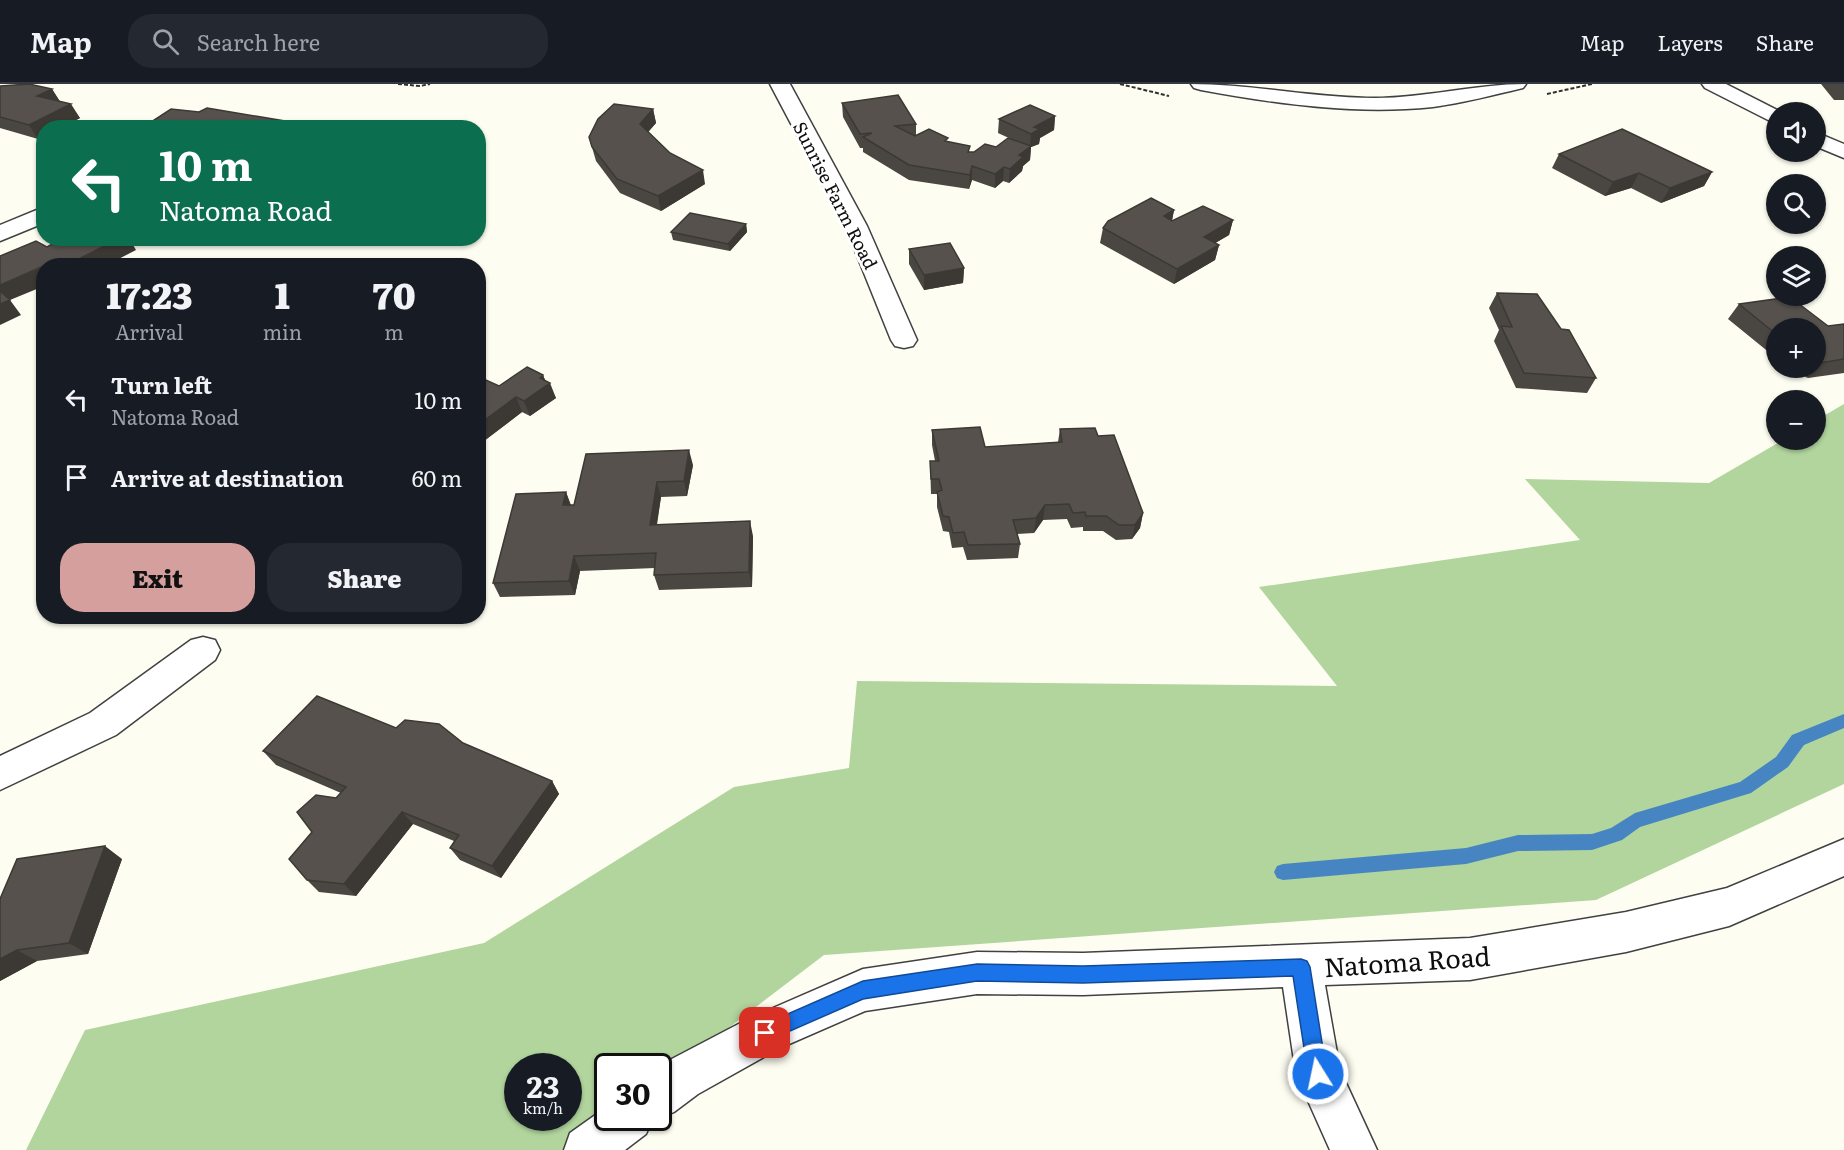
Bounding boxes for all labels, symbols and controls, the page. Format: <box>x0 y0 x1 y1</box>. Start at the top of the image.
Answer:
search box <box>128 14 548 68</box>
text: Map <box>30 20 92 62</box>
icon: search <box>149 25 182 58</box>
text: Search here <box>197 25 320 58</box>
text: Map <box>1580 26 1625 57</box>
text: Layers <box>1658 26 1723 57</box>
text: Share <box>1756 26 1814 57</box>
map controls <box>1766 102 1826 450</box>
button: sound <box>1766 102 1826 162</box>
street label: Sunrise Farm Road <box>787 117 885 273</box>
text: 10 m <box>159 132 253 194</box>
icon: left <box>60 144 138 222</box>
button: search <box>1766 174 1826 234</box>
text: Natoma Road <box>159 189 332 229</box>
button: layers <box>1766 246 1826 306</box>
text: 17:23 <box>106 267 192 320</box>
text: 1 <box>275 267 290 320</box>
text: 70 <box>372 267 416 320</box>
text: Arrival <box>115 316 183 346</box>
text: min <box>263 316 302 346</box>
text: m <box>384 316 404 346</box>
button: + <box>1766 318 1826 378</box>
text: Turn left <box>111 368 212 401</box>
icon: left <box>60 383 93 416</box>
text: 10 m <box>415 383 462 416</box>
button: − <box>1766 390 1826 450</box>
text: Natoma Road <box>111 401 239 431</box>
icon: arrive <box>60 461 93 494</box>
text: Arrive at destination <box>111 461 344 494</box>
text: 60 m <box>412 461 462 494</box>
button: Exit <box>60 543 255 612</box>
button: Share <box>267 543 462 612</box>
street label: Natoma Road <box>1323 935 1491 985</box>
pin <box>739 1007 790 1058</box>
icon: arrive <box>748 1016 781 1049</box>
position arrow <box>1286 1042 1350 1106</box>
speed limit sign: 30 <box>594 1053 672 1131</box>
text: 23 <box>527 1063 559 1107</box>
text: km/h <box>523 1096 563 1119</box>

